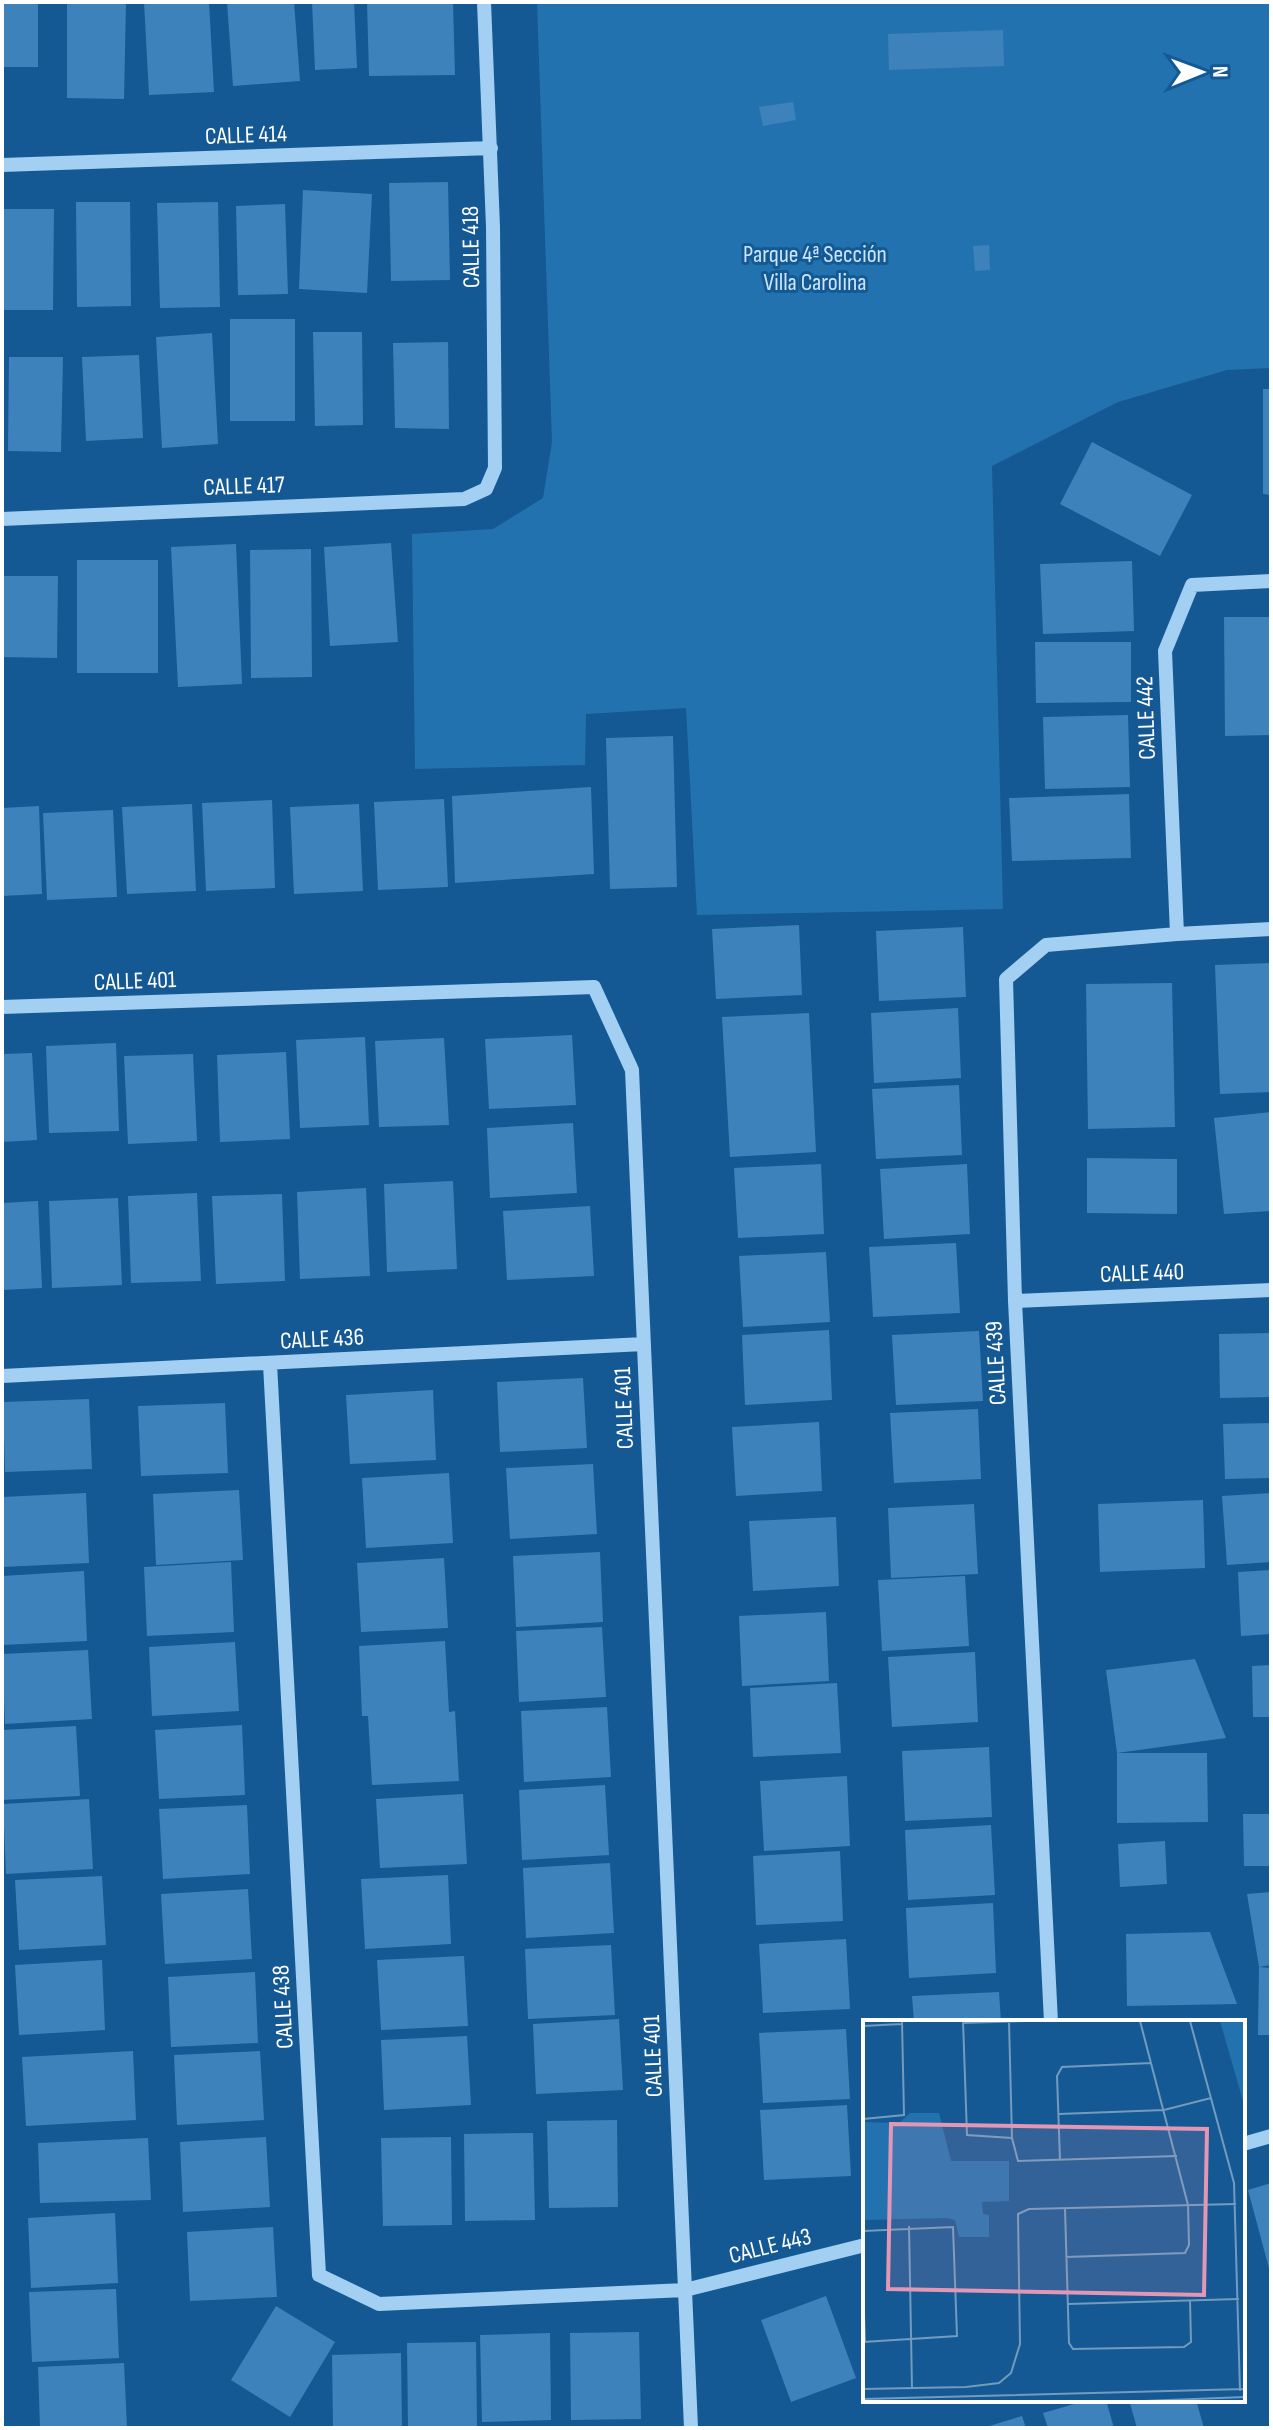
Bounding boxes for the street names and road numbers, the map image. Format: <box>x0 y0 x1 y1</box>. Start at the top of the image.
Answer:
street label: CALLE 414 <box>205 119 287 151</box>
street label: CALLE 418 <box>456 206 486 288</box>
street label: CALLE 417 <box>203 470 286 502</box>
street label: CALLE 442 <box>1130 676 1162 760</box>
street label: CALLE 401 <box>93 965 177 997</box>
street label: CALLE 440 <box>1099 1257 1185 1289</box>
street label: CALLE 439 <box>979 1320 1013 1406</box>
street label: CALLE 436 <box>279 1322 365 1356</box>
street label: CALLE 401 <box>608 1366 640 1450</box>
street label: CALLE 438 <box>266 1964 300 2050</box>
street label: CALLE 401 <box>637 2014 669 2098</box>
street label: CALLE 443 <box>726 2222 814 2270</box>

